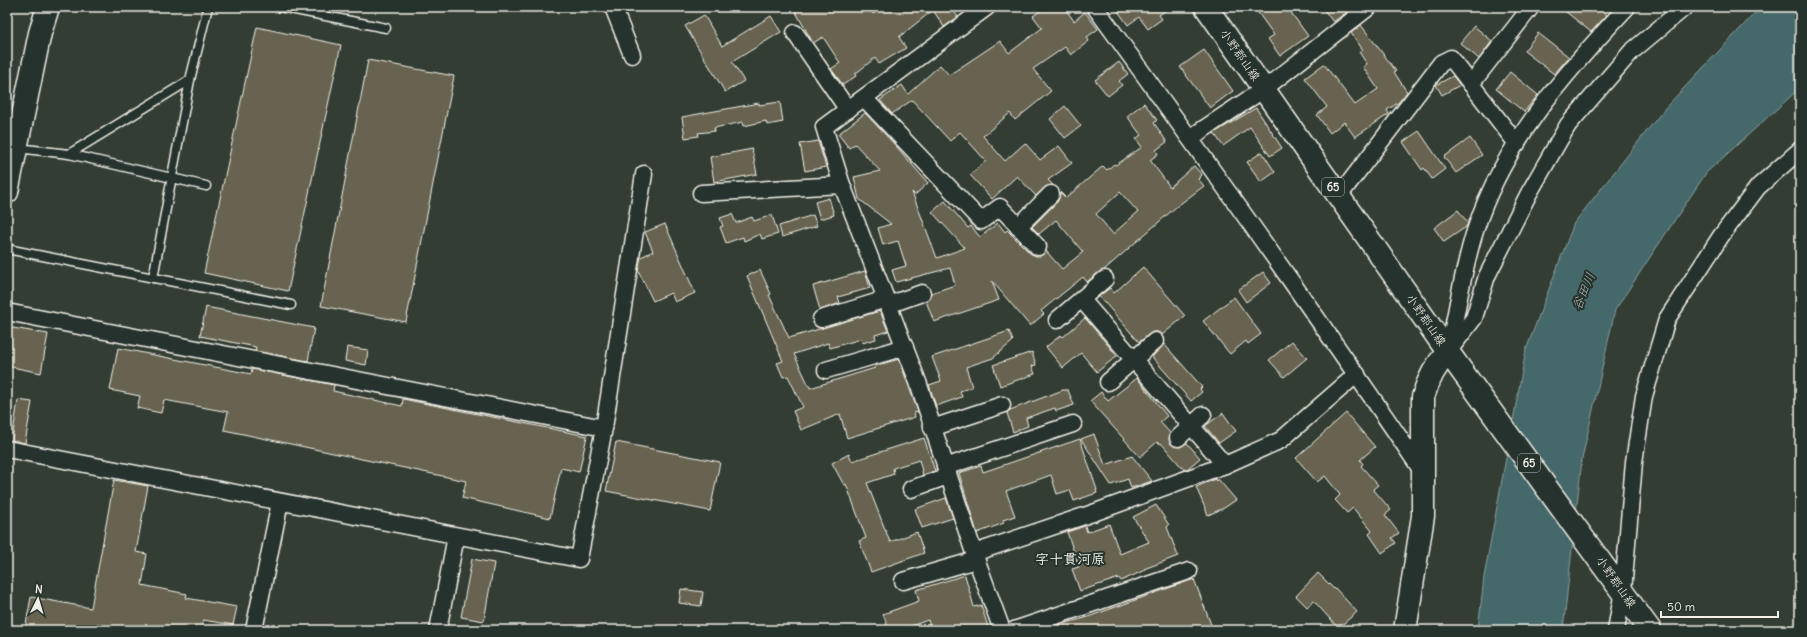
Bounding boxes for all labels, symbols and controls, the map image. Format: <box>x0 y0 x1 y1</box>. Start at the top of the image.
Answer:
street label: 小野郡山線 <box>1217 26 1264 84</box>
road number: 65 <box>1322 178 1344 196</box>
water label: 谷田川 <box>1568 270 1599 312</box>
street label: 小野郡山線 <box>1403 291 1450 349</box>
road number: 65 <box>1518 454 1540 472</box>
district label: 字十貫河原 <box>1035 550 1105 568</box>
street label: 小野郡山線 <box>1593 553 1640 611</box>
north arrow <box>18 579 58 619</box>
text: N <box>34 582 43 596</box>
scale bar <box>1661 593 1778 619</box>
text: 50 m <box>1667 599 1696 614</box>

